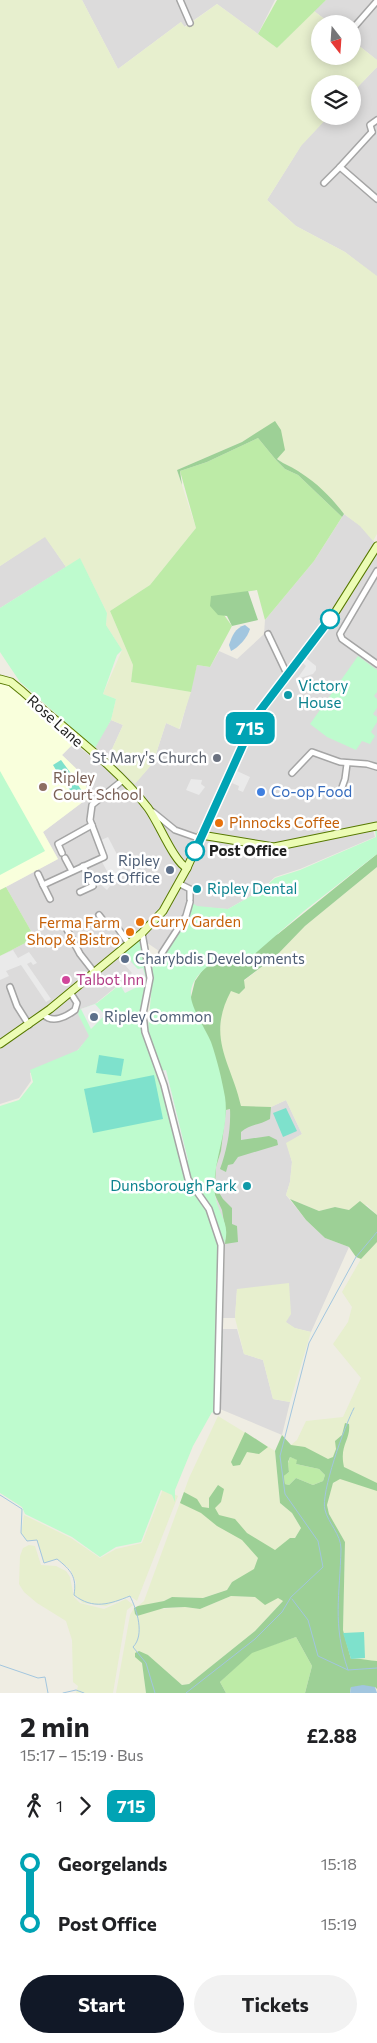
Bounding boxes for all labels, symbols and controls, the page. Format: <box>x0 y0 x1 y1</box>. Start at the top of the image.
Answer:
north arrow <box>311 15 361 65</box>
map controls <box>311 15 361 125</box>
button: layers <box>311 75 361 125</box>
unlabelled marker <box>320 609 340 629</box>
place label: Victory House <box>298 676 349 711</box>
marker: Victory House <box>282 689 294 701</box>
street label: Rose Lane <box>24 691 87 750</box>
line badge: 715 <box>221 712 279 744</box>
text: 715 <box>236 717 264 739</box>
place label: St Mary's Church <box>92 748 207 766</box>
marker: St Mary's Church <box>211 752 223 764</box>
place label: Ripley Court School <box>53 768 142 803</box>
marker: Ripley Court School <box>37 781 49 793</box>
place label: Co-op Food <box>271 782 352 800</box>
marker: Co-op Food <box>255 786 267 798</box>
place label: Pinnocks Coffee <box>229 813 340 831</box>
marker: Pinnocks Coffee <box>213 817 225 829</box>
marker: Post Office <box>185 841 205 861</box>
place label: Post Office <box>209 841 287 859</box>
place label: Ripley Post Office <box>83 851 160 886</box>
marker: Ripley Post Office <box>164 864 176 876</box>
place label: Ripley Dental <box>207 879 297 897</box>
marker: Ripley Dental <box>191 883 203 895</box>
place label: Curry Garden <box>150 912 241 930</box>
place label: Ferma Farm Shop & Bistro <box>27 913 120 948</box>
marker: Curry Garden <box>134 916 146 928</box>
marker: Ferma Farm Shop & Bistro <box>124 926 136 938</box>
place label: Charybdis Developments <box>135 949 305 967</box>
marker: Charybdis Developments <box>119 953 131 965</box>
place label: Talbot Inn <box>76 970 144 988</box>
marker: Talbot Inn <box>60 974 72 986</box>
place label: Ripley Common <box>104 1007 212 1025</box>
marker: Ripley Common <box>88 1011 100 1023</box>
place label: Dunsborough Park <box>110 1176 237 1194</box>
marker: Dunsborough Park <box>241 1180 253 1192</box>
text: 2 min <box>20 1709 90 1743</box>
text: £2.88 <box>306 1724 357 1747</box>
text: 15:17 – 15:19 · Bus <box>20 1745 143 1764</box>
icon: walk <box>20 1792 48 1820</box>
icon: forward <box>71 1792 99 1820</box>
text: 715 <box>117 1795 145 1817</box>
text: 1 <box>56 1796 63 1815</box>
text: Georgelands <box>58 1852 167 1875</box>
text: 15:18 <box>321 1854 357 1873</box>
text: Post Office <box>58 1912 157 1935</box>
text: 15:19 <box>321 1914 357 1933</box>
button: Start <box>20 1975 184 2033</box>
button: Tickets <box>194 1975 357 2033</box>

